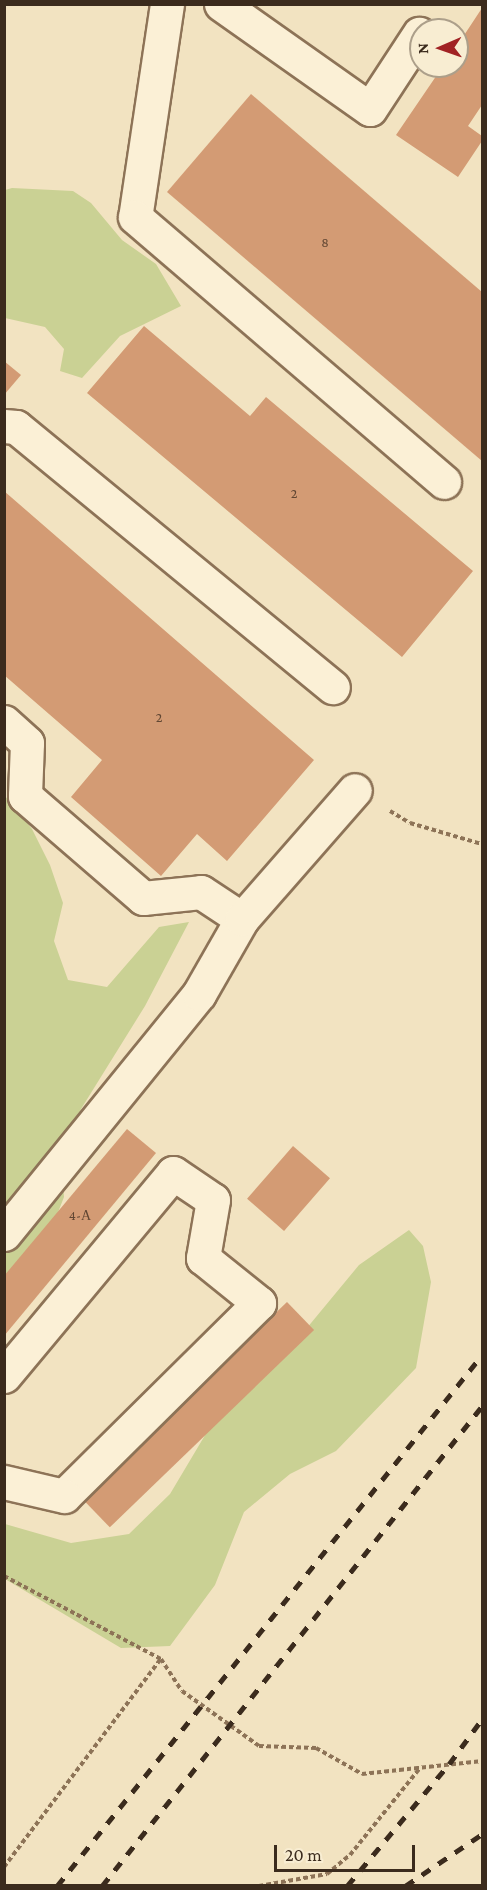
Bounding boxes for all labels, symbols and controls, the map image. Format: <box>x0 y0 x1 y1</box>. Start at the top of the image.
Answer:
north arrow <box>409 18 469 78</box>
text: N <box>414 43 431 54</box>
house number: 8 <box>321 234 329 250</box>
house number: 2 <box>291 485 297 501</box>
house number: 2 <box>156 709 162 725</box>
house number: 4-А <box>69 1207 91 1223</box>
scale bar <box>277 1833 418 1871</box>
text: 20 m <box>285 1845 322 1865</box>

